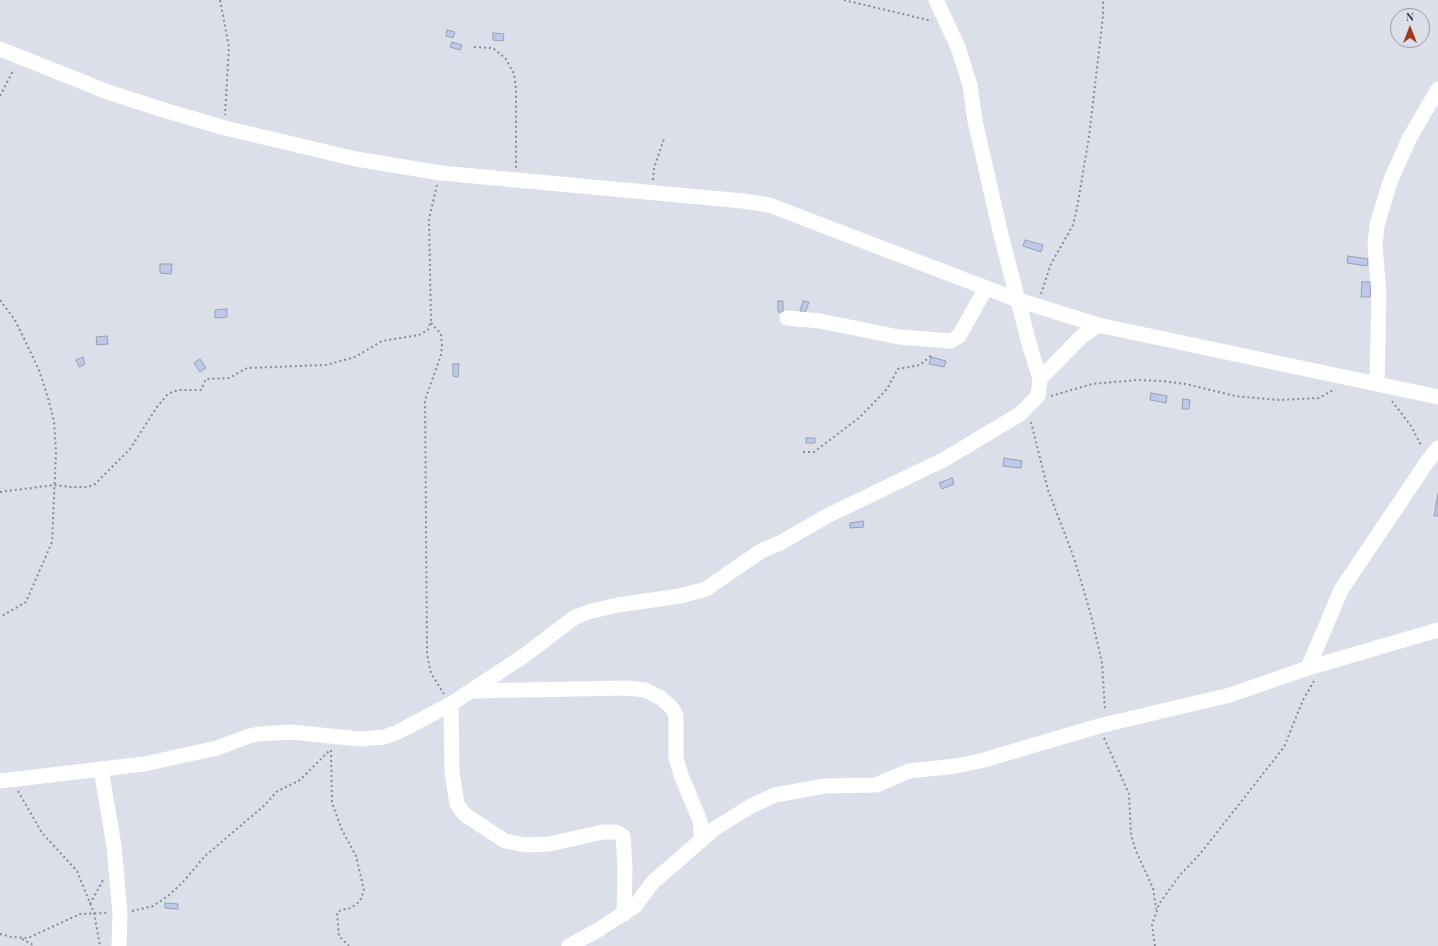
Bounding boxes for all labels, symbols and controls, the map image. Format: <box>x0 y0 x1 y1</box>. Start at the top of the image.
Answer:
north arrow <box>1390 8 1430 48</box>
text: N <box>1406 9 1414 24</box>

